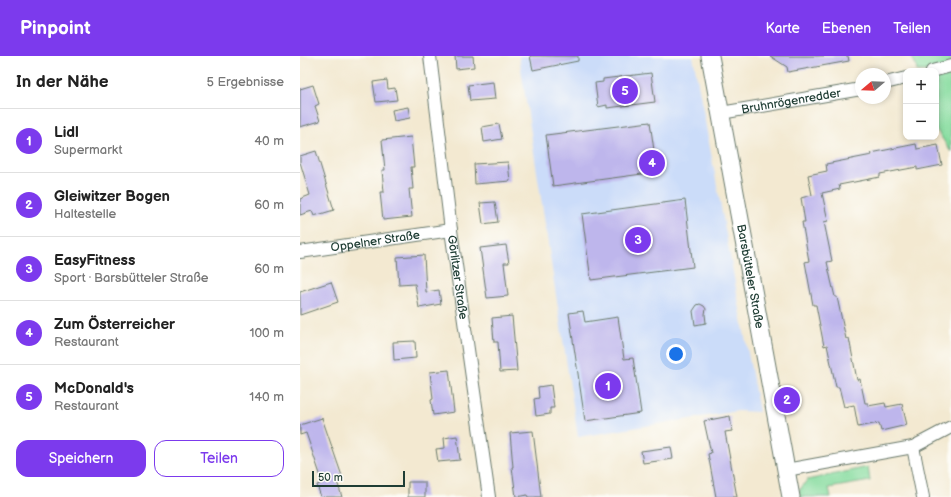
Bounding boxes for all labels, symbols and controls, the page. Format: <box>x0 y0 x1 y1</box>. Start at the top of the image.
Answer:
text: Pinpoint <box>20 17 91 40</box>
text: Karte <box>766 20 800 37</box>
text: Ebenen <box>822 20 871 37</box>
text: Teilen <box>893 20 931 37</box>
north arrow <box>855 68 891 104</box>
map controls <box>903 68 939 140</box>
button: + <box>903 68 939 104</box>
text: In der Nähe <box>16 72 109 92</box>
text: 5 Ergebnisse <box>207 74 284 90</box>
pin: 5 <box>612 76 638 106</box>
street label: Bruhnrögenredder <box>740 85 843 117</box>
button: − <box>903 104 939 140</box>
text: Lidl <box>54 123 79 142</box>
text: 1 <box>26 133 32 149</box>
text: 40 m <box>254 133 284 149</box>
text: Supermarkt <box>54 142 123 158</box>
pin: 4 <box>639 148 665 178</box>
text: Gleiwitzer Bogen <box>54 187 170 206</box>
text: 2 <box>25 197 33 213</box>
text: 60 m <box>254 197 284 213</box>
text: Haltestelle <box>54 206 116 222</box>
street label: Barsbütteler Straße <box>733 223 767 330</box>
pin: 3 <box>625 225 651 255</box>
street label: Oppelner Straße <box>330 228 421 255</box>
street label: Görlitzer Straße <box>444 234 471 320</box>
text: EasyFitness <box>54 251 135 270</box>
text: 3 <box>25 261 33 277</box>
text: 60 m <box>254 261 284 277</box>
text: Sport · Barsbütteler Straße <box>54 270 208 286</box>
text: Zum Österreicher <box>54 315 175 334</box>
text: 4 <box>25 325 33 341</box>
text: 100 m <box>249 325 284 341</box>
text: Restaurant <box>54 334 119 350</box>
your location <box>666 344 686 364</box>
pin: 1 <box>595 371 621 401</box>
text: McDonald's <box>54 379 134 398</box>
pin: 2 <box>774 385 800 415</box>
text: 5 <box>25 389 33 405</box>
text: 140 m <box>249 389 284 405</box>
text: Restaurant <box>54 398 119 414</box>
button: Speichern <box>16 440 146 477</box>
button: Teilen <box>154 440 284 477</box>
scale bar <box>312 469 405 488</box>
text: 50 m <box>318 471 343 484</box>

